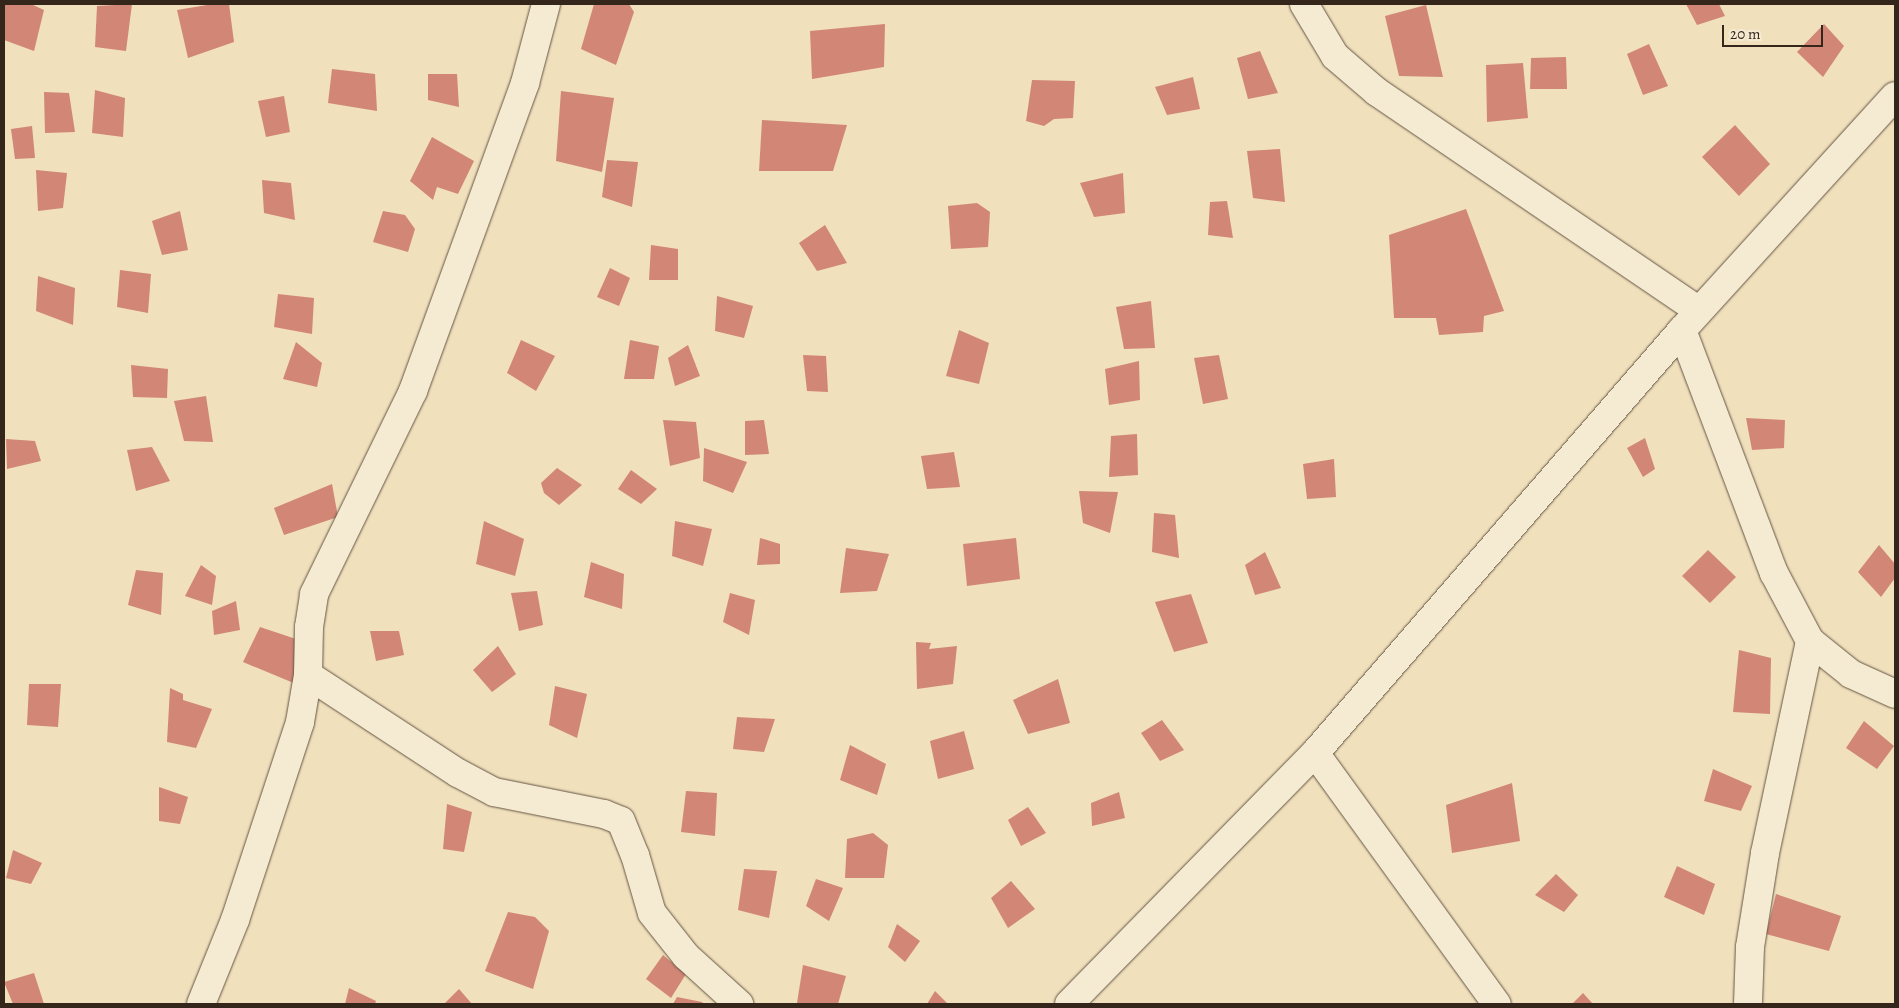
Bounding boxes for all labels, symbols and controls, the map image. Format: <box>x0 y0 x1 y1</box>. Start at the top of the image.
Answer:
scale bar <box>1724 15 1825 47</box>
text: 20 m <box>1730 24 1761 44</box>

